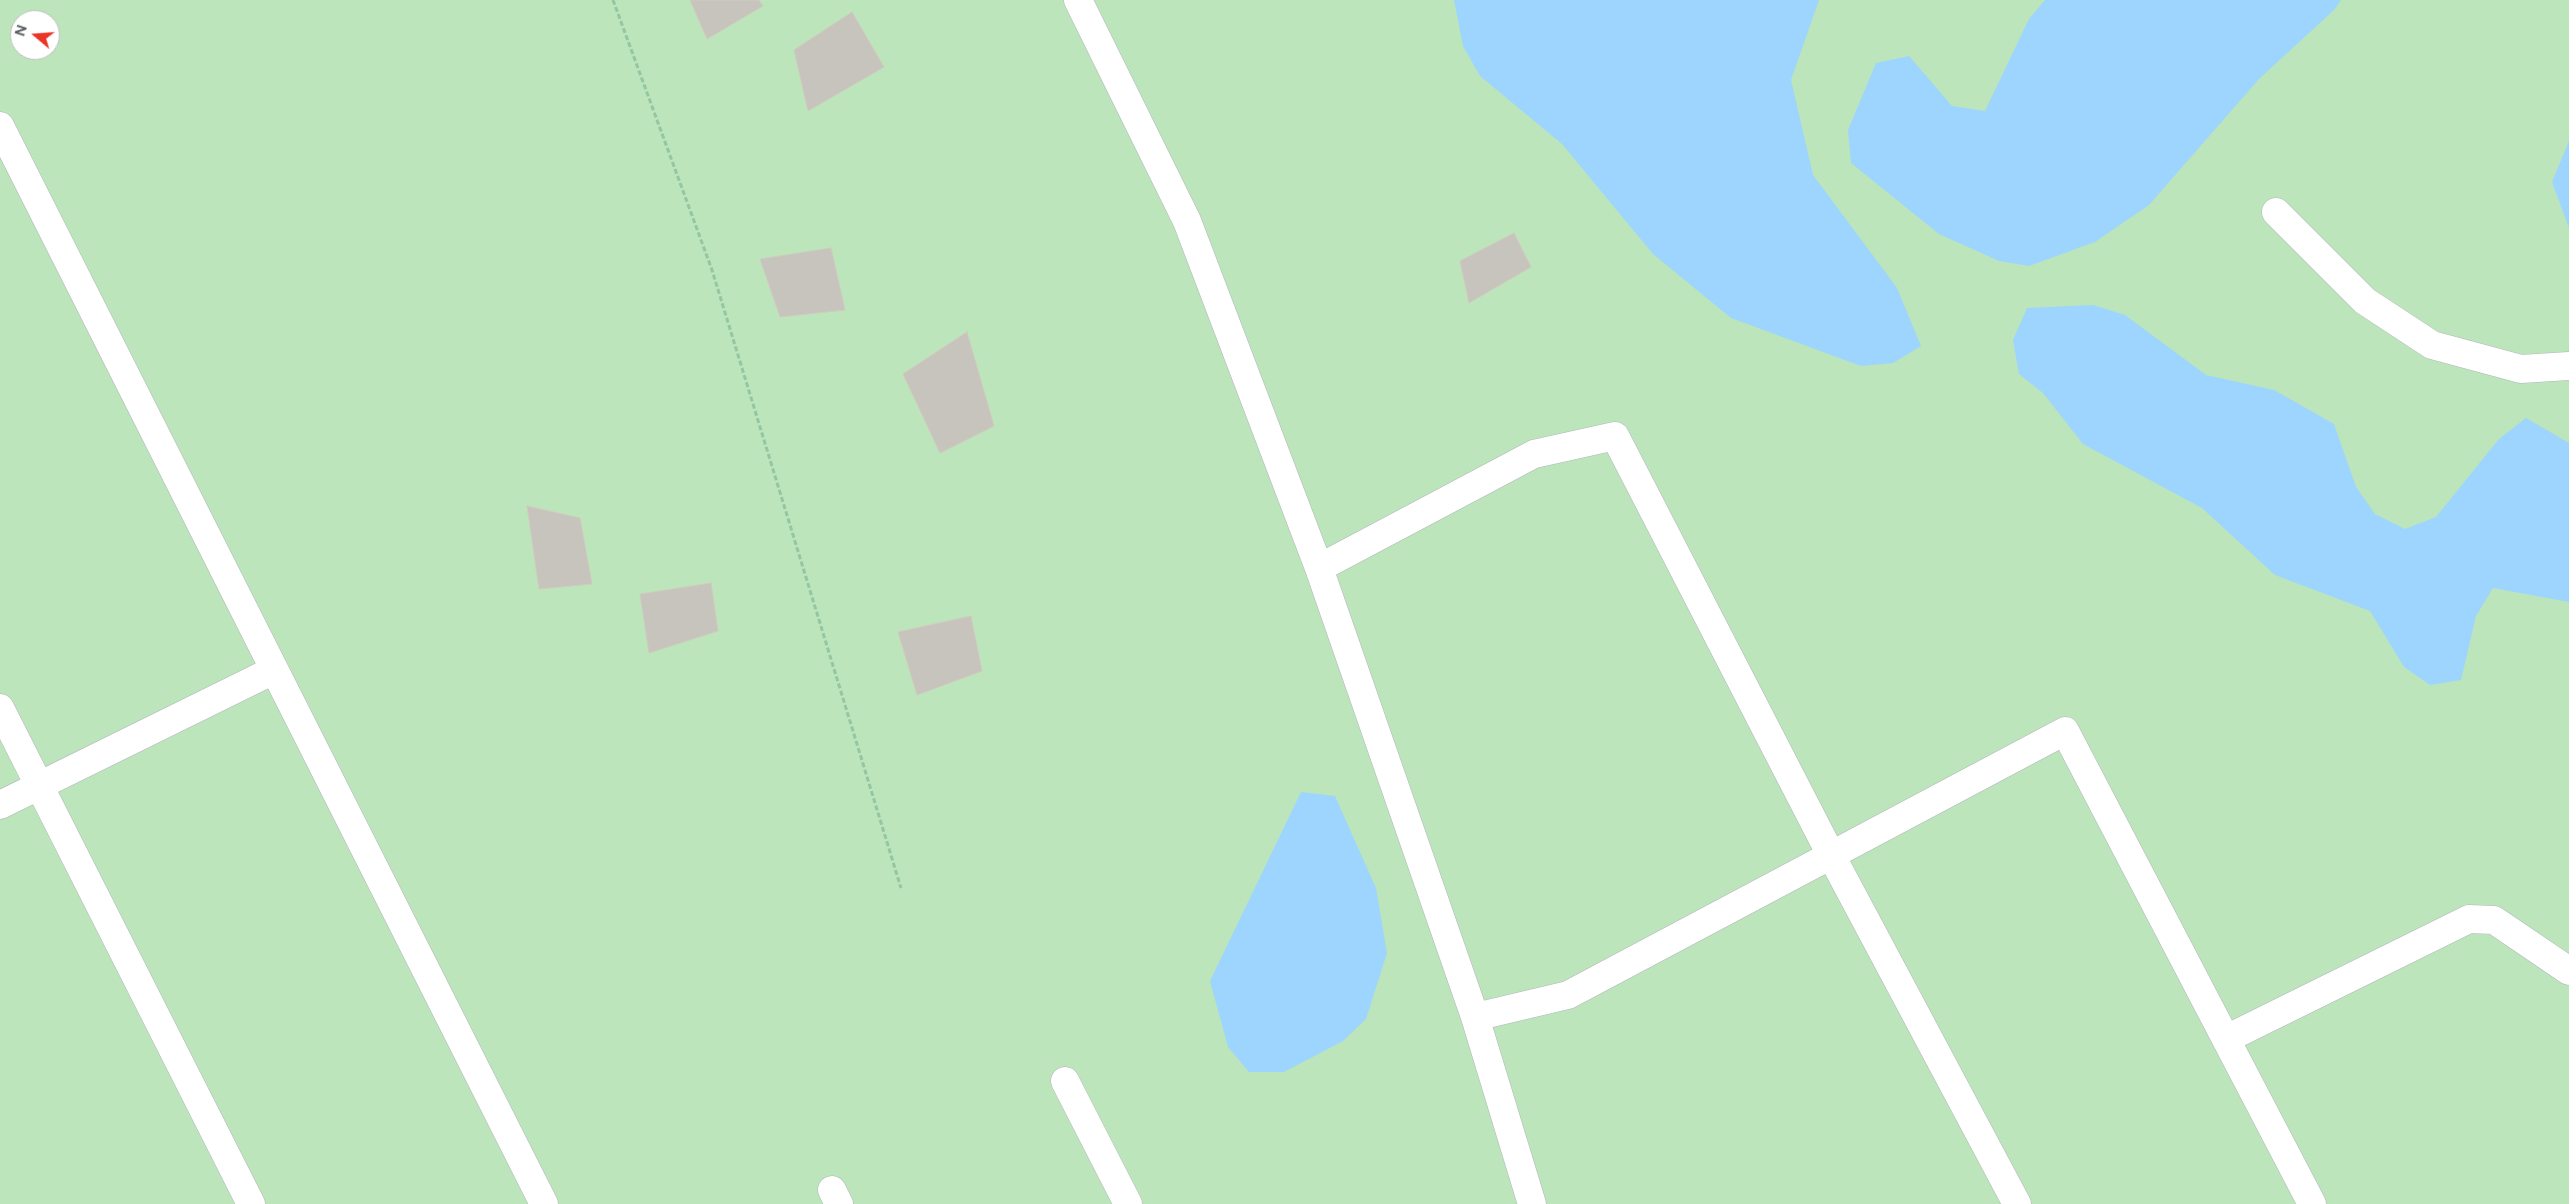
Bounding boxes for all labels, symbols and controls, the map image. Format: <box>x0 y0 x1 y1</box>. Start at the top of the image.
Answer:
north arrow <box>10 10 60 60</box>
text: N <box>11 23 31 38</box>

